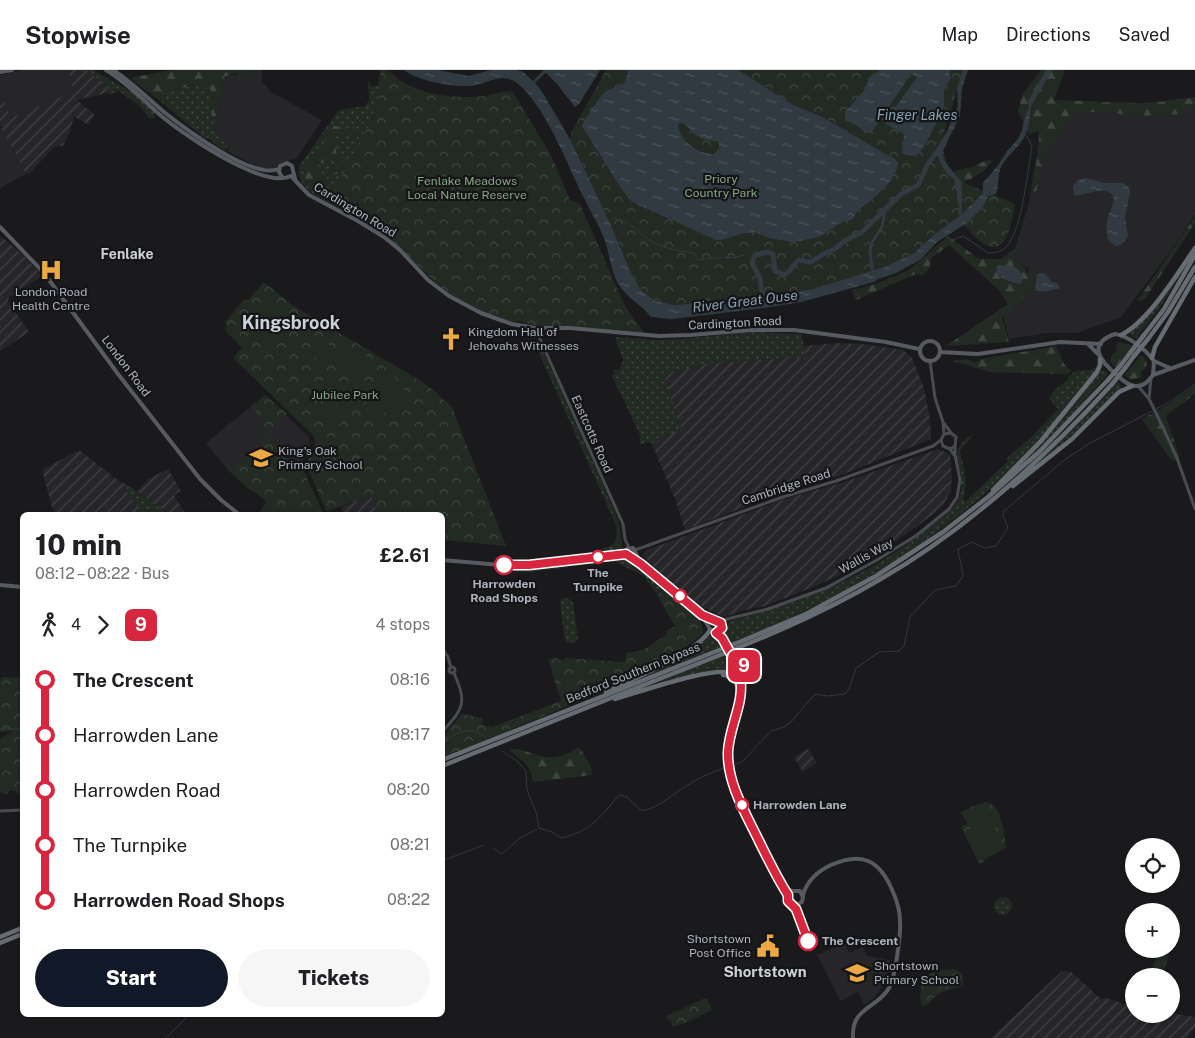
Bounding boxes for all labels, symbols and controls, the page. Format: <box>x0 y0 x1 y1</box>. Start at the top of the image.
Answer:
text: Stopwise <box>25 21 131 49</box>
text: Map <box>941 24 978 45</box>
text: Directions <box>1006 24 1091 45</box>
text: Saved <box>1119 24 1170 45</box>
water label: Finger Lakes <box>877 107 957 123</box>
park label: Priory Country Park <box>684 172 758 200</box>
park label: Fenlake Meadows Local Nature Reserve <box>407 174 527 202</box>
street label: Cardington Road <box>311 180 399 240</box>
district label: Fenlake <box>101 246 153 262</box>
hospital icon: London Road Health Centre <box>38 257 64 283</box>
place label: London Road Health Centre <box>12 285 90 313</box>
water label: River Great Ouse <box>691 287 799 315</box>
district label: Kingsbrook <box>242 312 341 333</box>
street label: Cardington Road <box>688 314 782 332</box>
place label: Kingdom Hall of Jehovahs Witnesses <box>468 325 579 353</box>
church icon: Kingdom Hall of Jehovahs Witnesses <box>438 326 464 352</box>
street label: London Road <box>99 333 153 399</box>
park label: Jubilee Park <box>311 388 379 402</box>
street label: Eastcotts Road <box>569 393 615 475</box>
place label: King's Oak Primary School <box>278 444 363 472</box>
school or university icon: King's Oak Primary School <box>248 445 274 471</box>
street label: Cambridge Road <box>740 466 832 508</box>
text: 10 min <box>35 528 122 561</box>
street label: Wallis Way <box>836 535 896 577</box>
text: £2.61 <box>380 544 430 566</box>
marker: The Turnpike <box>591 550 605 564</box>
marker: Harrowden Road Shops <box>494 555 514 575</box>
text: 08:12 – 08:22 · Bus <box>35 564 169 583</box>
place label: The Turnpike <box>573 566 623 594</box>
place label: Harrowden Road Shops <box>470 577 538 605</box>
unlabelled marker <box>673 589 687 603</box>
icon: walk <box>35 611 63 639</box>
icon: forward <box>89 611 117 639</box>
text: 9 <box>135 614 147 635</box>
text: 4 <box>71 615 81 634</box>
text: 4 stops <box>376 615 430 634</box>
street label: Bedford Southern Bypass <box>564 640 702 706</box>
line badge: 9 <box>728 650 760 682</box>
text: 9 <box>738 655 750 676</box>
text: The Crescent <box>73 669 194 691</box>
text: 08:16 <box>390 670 430 689</box>
text: Harrowden Lane <box>73 724 219 746</box>
text: 08:17 <box>390 725 430 744</box>
text: Harrowden Road <box>73 779 221 801</box>
text: 08:20 <box>387 780 430 799</box>
marker: Harrowden Lane <box>735 798 749 812</box>
place label: Harrowden Lane <box>753 798 847 812</box>
text: The Turnpike <box>73 834 187 856</box>
text: 08:21 <box>390 835 430 854</box>
map controls <box>1125 838 1180 1023</box>
button: locate <box>1125 838 1180 893</box>
text: Harrowden Road Shops <box>73 889 285 911</box>
text: 08:22 <box>387 890 430 909</box>
button: + <box>1125 903 1180 958</box>
marker: The Crescent <box>798 931 818 951</box>
place label: Shortstown Post Office <box>687 932 751 960</box>
public building icon: Shortstown Post Office <box>755 933 781 959</box>
place label: The Crescent <box>822 934 898 948</box>
button: Start <box>35 949 228 1007</box>
button: Tickets <box>238 949 430 1007</box>
place label: Shortstown Primary School <box>874 959 959 987</box>
school or university icon: Shortstown Primary School <box>844 960 870 986</box>
district label: Shortstown <box>723 963 807 980</box>
button: − <box>1125 968 1180 1023</box>

